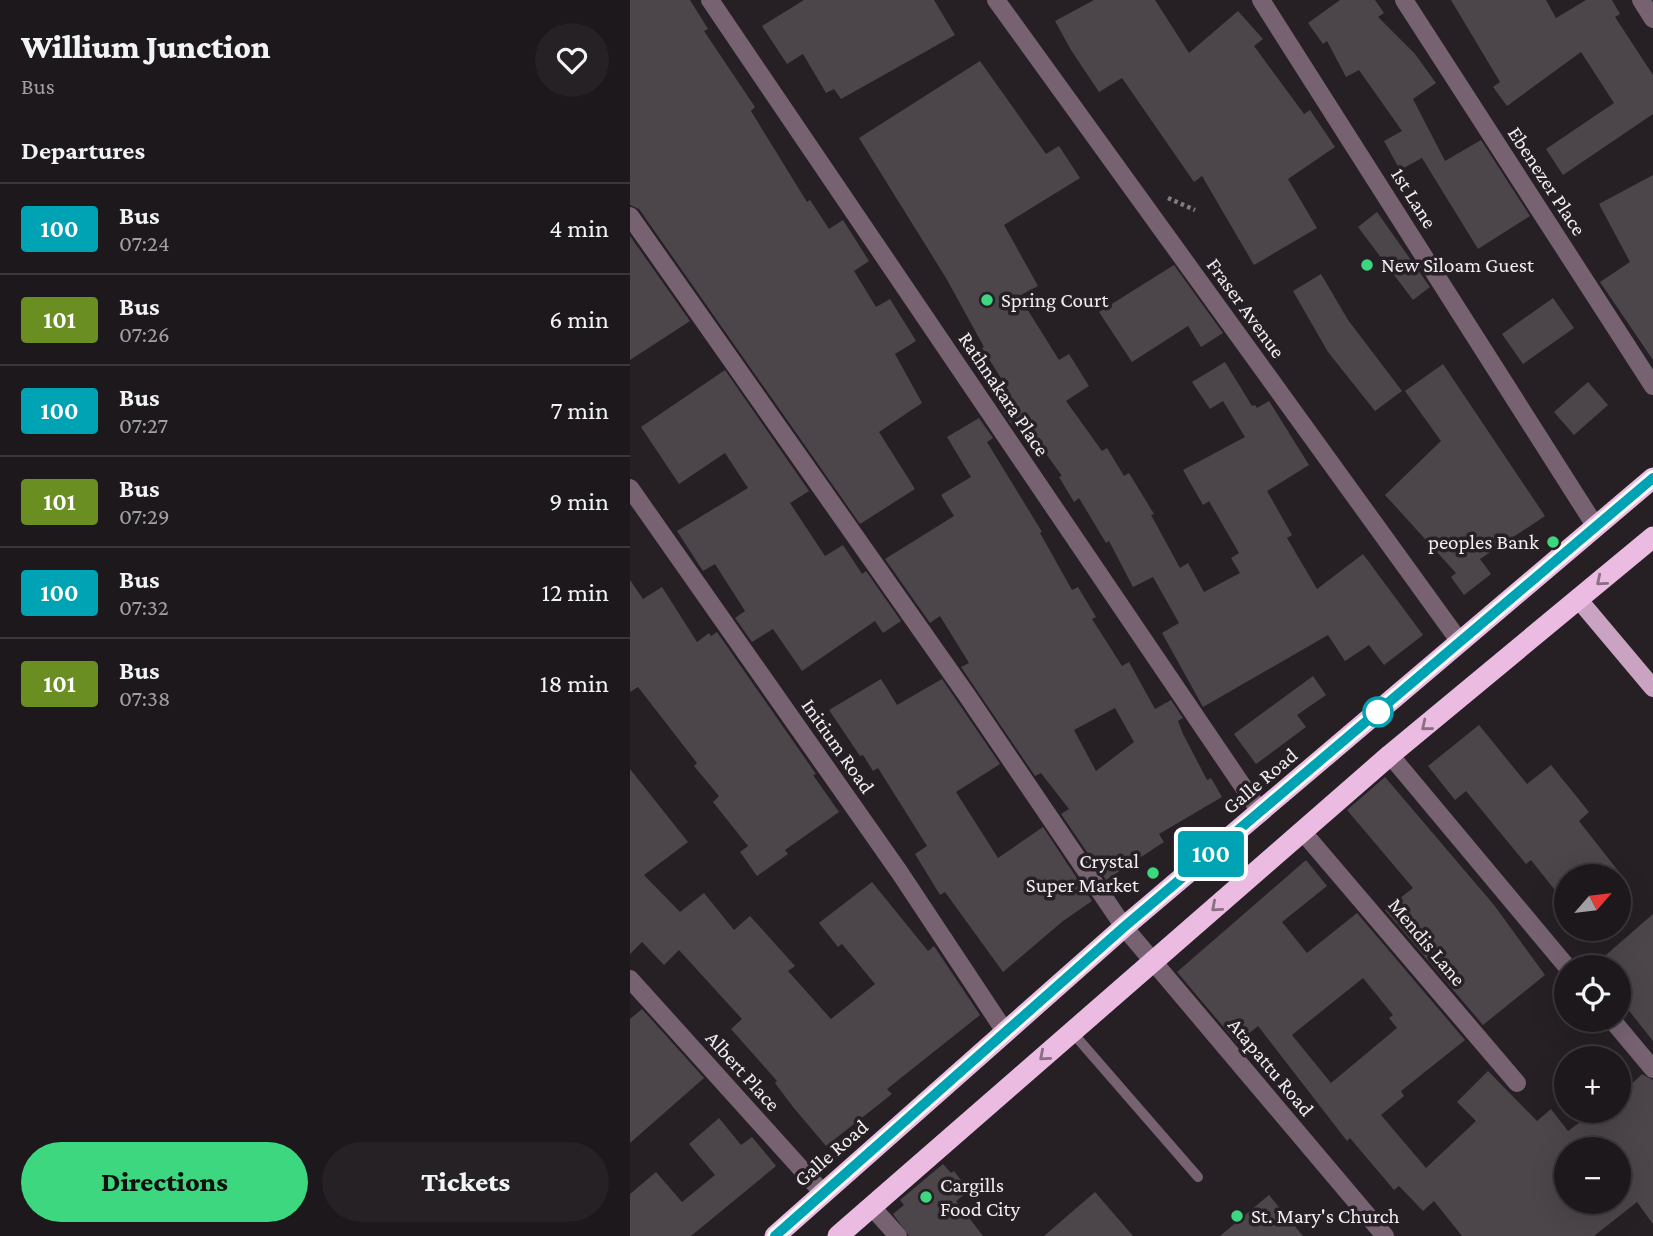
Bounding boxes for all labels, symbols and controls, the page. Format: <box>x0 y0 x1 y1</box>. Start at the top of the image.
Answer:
button: heart <box>535 23 609 97</box>
text: Willium Junction <box>21 28 270 65</box>
text: Bus <box>21 73 55 99</box>
street label: Ebenezer Place <box>1503 122 1591 240</box>
text: Departures <box>21 136 145 165</box>
street label: 1st Lane <box>1386 163 1442 233</box>
text: Bus <box>119 201 160 230</box>
text: 4 min <box>549 214 609 243</box>
text: 100 <box>40 215 79 242</box>
text: 07:24 <box>119 230 170 256</box>
street label: Fraser Avenue <box>1202 253 1290 363</box>
place label: New Siloam Guest <box>1381 253 1535 277</box>
marker: New Siloam Guest <box>1359 257 1375 273</box>
place label: Spring Court <box>1001 288 1109 312</box>
text: Bus <box>119 292 160 321</box>
marker: Spring Court <box>979 292 995 308</box>
text: 6 min <box>549 305 609 334</box>
text: 101 <box>43 306 76 333</box>
text: 07:26 <box>119 321 170 347</box>
street label: Rathnakara Place <box>954 327 1054 461</box>
text: Bus <box>119 383 160 412</box>
text: 7 min <box>550 396 609 425</box>
text: 100 <box>40 397 79 424</box>
text: 07:27 <box>119 412 168 438</box>
text: Bus <box>119 474 160 503</box>
text: 9 min <box>549 487 609 516</box>
text: 101 <box>43 488 76 515</box>
text: 07:29 <box>119 503 170 529</box>
place label: peoples Bank <box>1428 530 1539 554</box>
marker: peoples Bank <box>1545 534 1561 550</box>
text: Bus <box>119 565 160 594</box>
one-way arrow <box>1596 573 1609 585</box>
text: 12 min <box>541 578 609 607</box>
text: 100 <box>40 579 79 606</box>
text: 07:32 <box>119 594 169 620</box>
text: Bus <box>119 656 160 685</box>
text: 18 min <box>540 669 609 698</box>
text: 101 <box>43 670 76 697</box>
text: 07:38 <box>119 685 170 711</box>
street label: Initium Road <box>797 694 879 798</box>
unlabelled marker <box>1363 697 1393 727</box>
one-way arrow <box>1421 718 1434 730</box>
street label: Galle Road <box>1218 743 1302 819</box>
line badge: 100 <box>1171 831 1251 877</box>
text: 100 <box>1192 840 1230 867</box>
place label: Crystal Super Market <box>1026 849 1140 897</box>
north arrow <box>1554 864 1631 942</box>
map controls <box>1554 864 1631 1214</box>
marker: Crystal Super Market <box>1145 865 1161 881</box>
street label: Mendis Lane <box>1383 893 1471 991</box>
one-way arrow <box>1211 898 1224 911</box>
button: locate <box>1554 955 1631 1032</box>
street label: Atapattu Road <box>1223 1013 1319 1121</box>
street label: Albert Place <box>701 1026 785 1116</box>
button: + <box>1554 1046 1631 1123</box>
one-way arrow <box>1040 1048 1053 1060</box>
street label: Galle Road <box>789 1114 873 1192</box>
button: − <box>1554 1137 1631 1214</box>
button: Directions <box>21 1142 308 1222</box>
button: Tickets <box>322 1142 609 1222</box>
place label: Cargills Food City <box>940 1173 1020 1221</box>
marker: Cargills Food City <box>918 1189 934 1205</box>
place label: St. Mary's Church <box>1251 1204 1400 1228</box>
marker: St. Mary's Church <box>1229 1208 1245 1224</box>

